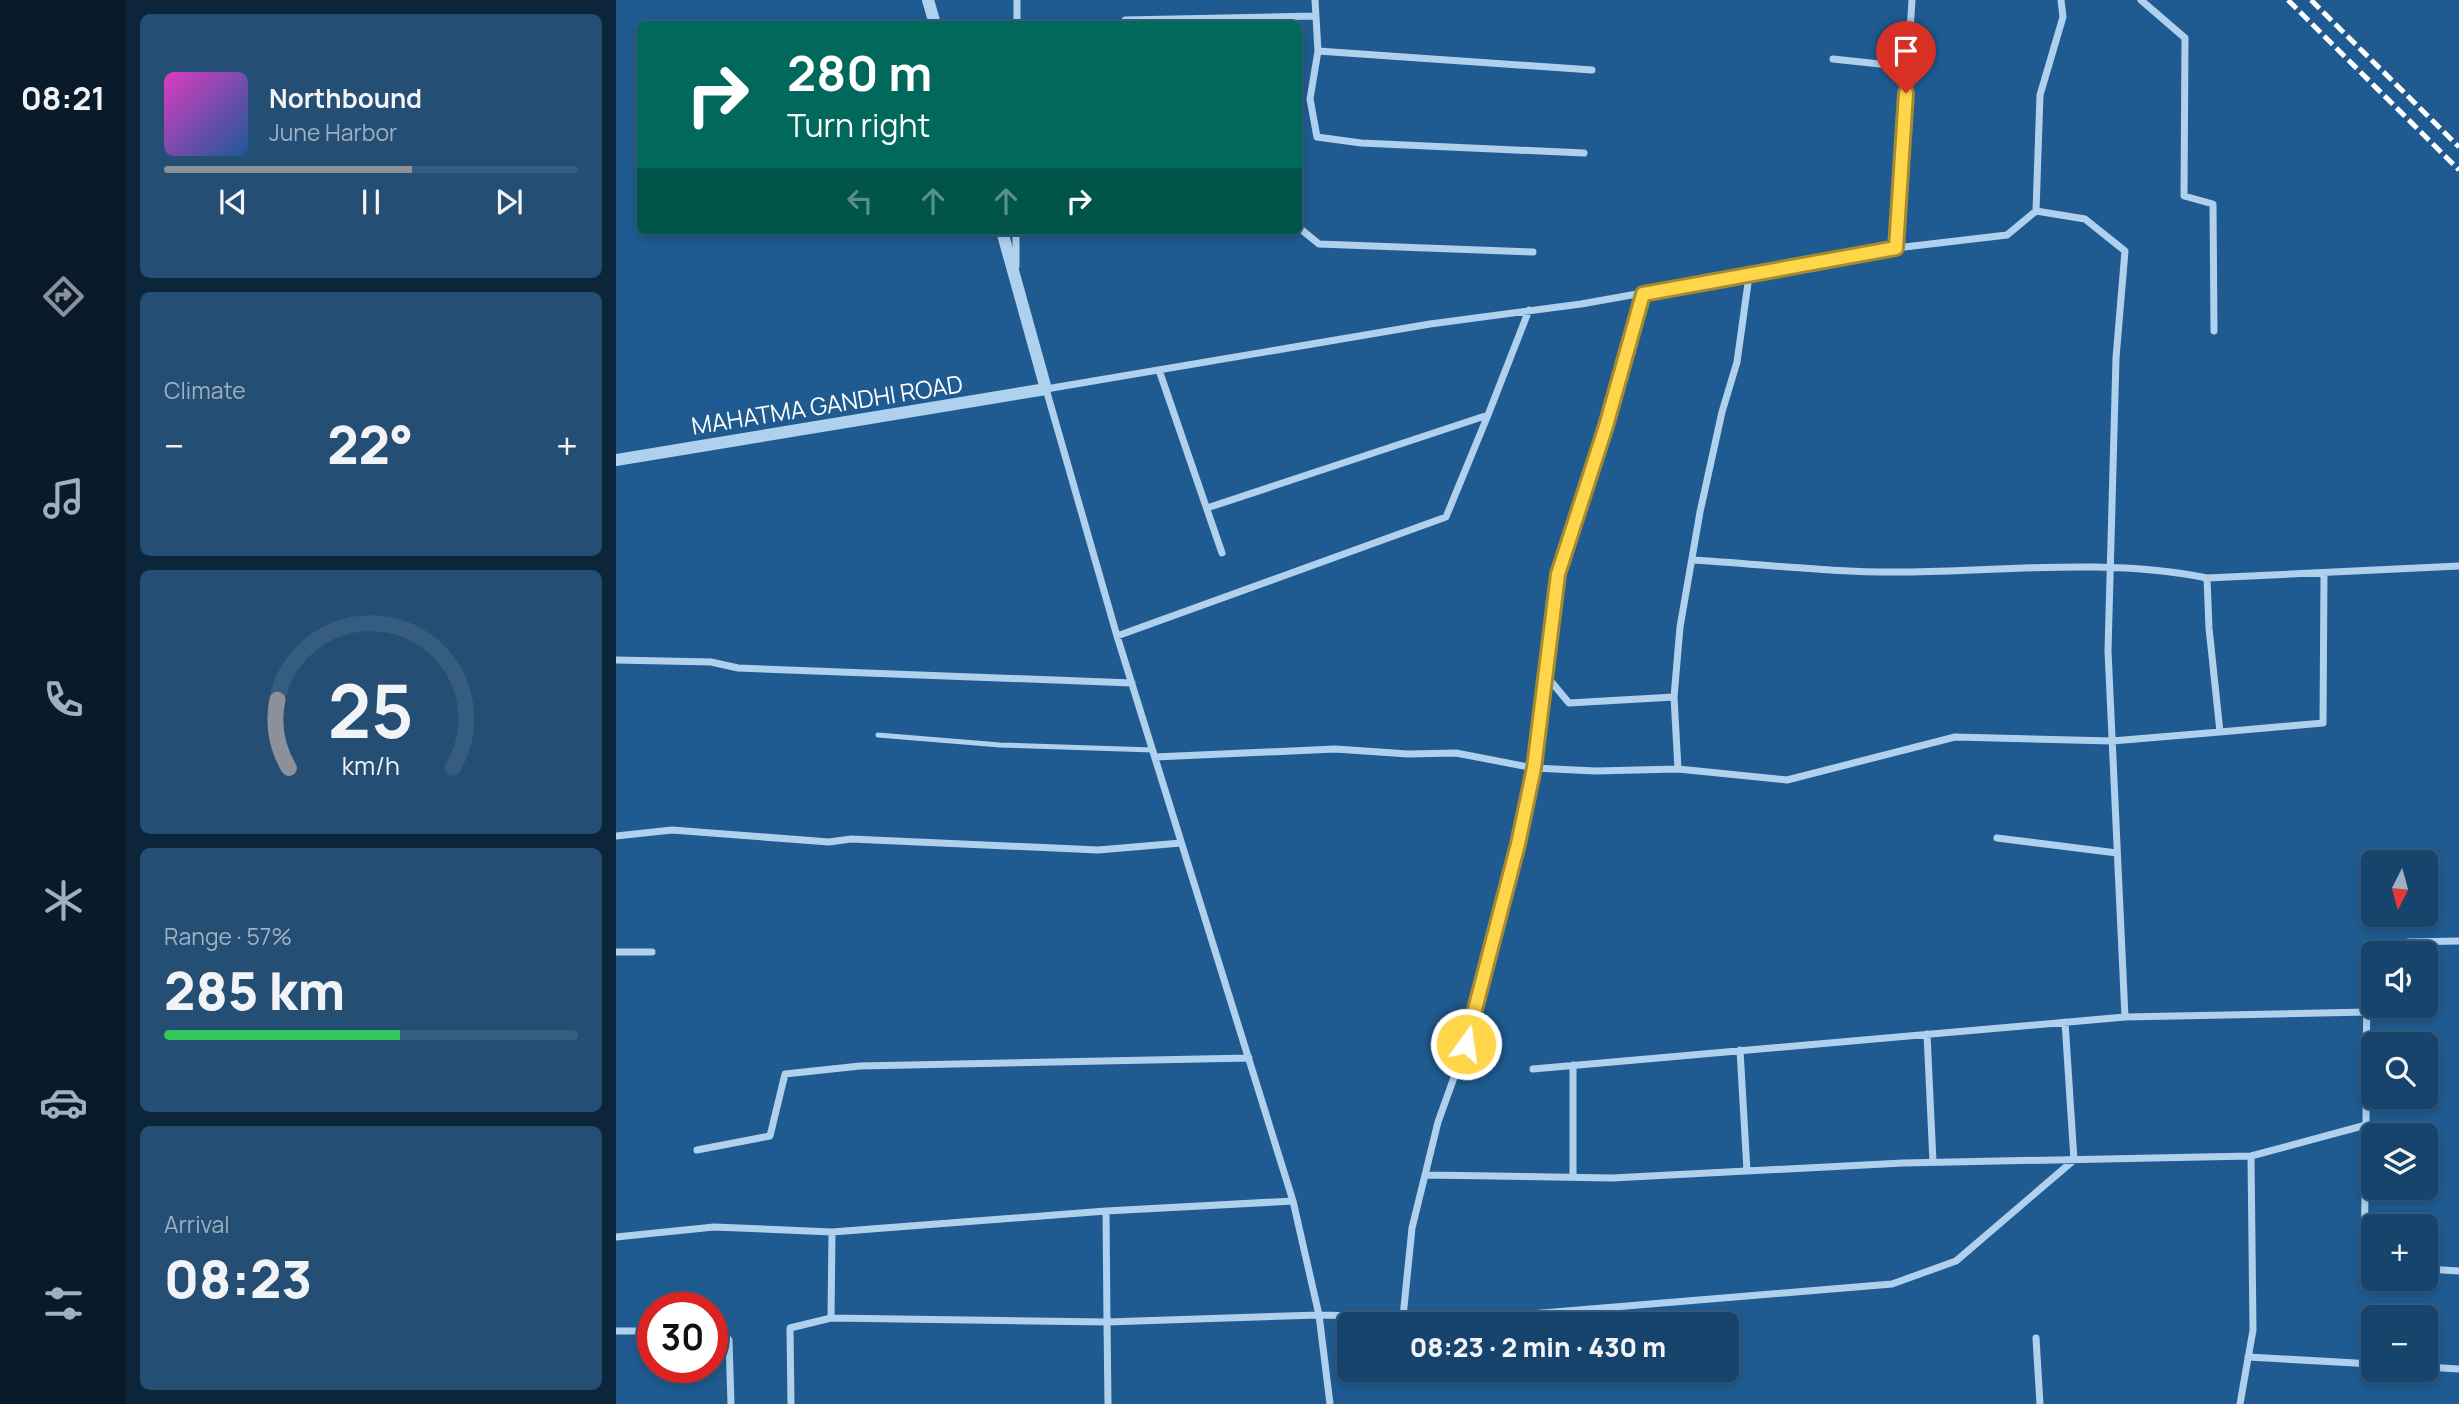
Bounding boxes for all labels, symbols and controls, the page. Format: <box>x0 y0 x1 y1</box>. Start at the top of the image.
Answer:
pin <box>1876 21 1936 93</box>
icon: arrive <box>1887 32 1925 70</box>
text: 280 m <box>787 39 932 106</box>
icon: right <box>672 49 763 140</box>
text: 08:21 <box>21 76 105 120</box>
text: Northbound <box>269 80 422 116</box>
text: Turn right <box>787 103 930 147</box>
text: June Harbor <box>269 116 397 148</box>
icon: left <box>841 182 879 220</box>
icon: ahead <box>914 182 952 220</box>
icon: ahead <box>987 182 1025 220</box>
icon: right <box>1060 182 1098 220</box>
icon: previous <box>214 183 252 221</box>
icon: pause <box>352 183 390 221</box>
icon: next <box>490 183 528 221</box>
icon: directions <box>39 272 88 321</box>
street label: MAHATMA GANDHI ROAD <box>689 366 965 442</box>
text: Climate <box>164 374 246 406</box>
text: 22° <box>327 409 413 480</box>
text: − <box>164 419 185 471</box>
text: + <box>556 419 578 471</box>
icon: music <box>39 474 88 523</box>
text: 25 <box>328 660 414 760</box>
icon: phone <box>39 675 88 724</box>
text: km/h <box>342 748 400 783</box>
north arrow <box>2361 850 2438 928</box>
map controls <box>2361 850 2438 1382</box>
icon: climate <box>39 876 88 925</box>
text: Range · 57% <box>164 920 292 952</box>
button: sound <box>2361 941 2438 1018</box>
text: 285 km <box>164 955 345 1026</box>
position arrow <box>1429 1007 1503 1081</box>
button: search <box>2361 1032 2438 1109</box>
icon: car <box>39 1078 88 1127</box>
button: layers <box>2361 1123 2438 1200</box>
text: Arrival <box>164 1208 230 1240</box>
button: + <box>2361 1214 2438 1291</box>
text: 08:23 <box>164 1243 312 1314</box>
icon: filters <box>39 1279 88 1328</box>
speed limit sign: 30 <box>637 1292 728 1383</box>
button: − <box>2361 1305 2438 1382</box>
text: 08:23 · 2 min · 430 m <box>1410 1329 1666 1365</box>

